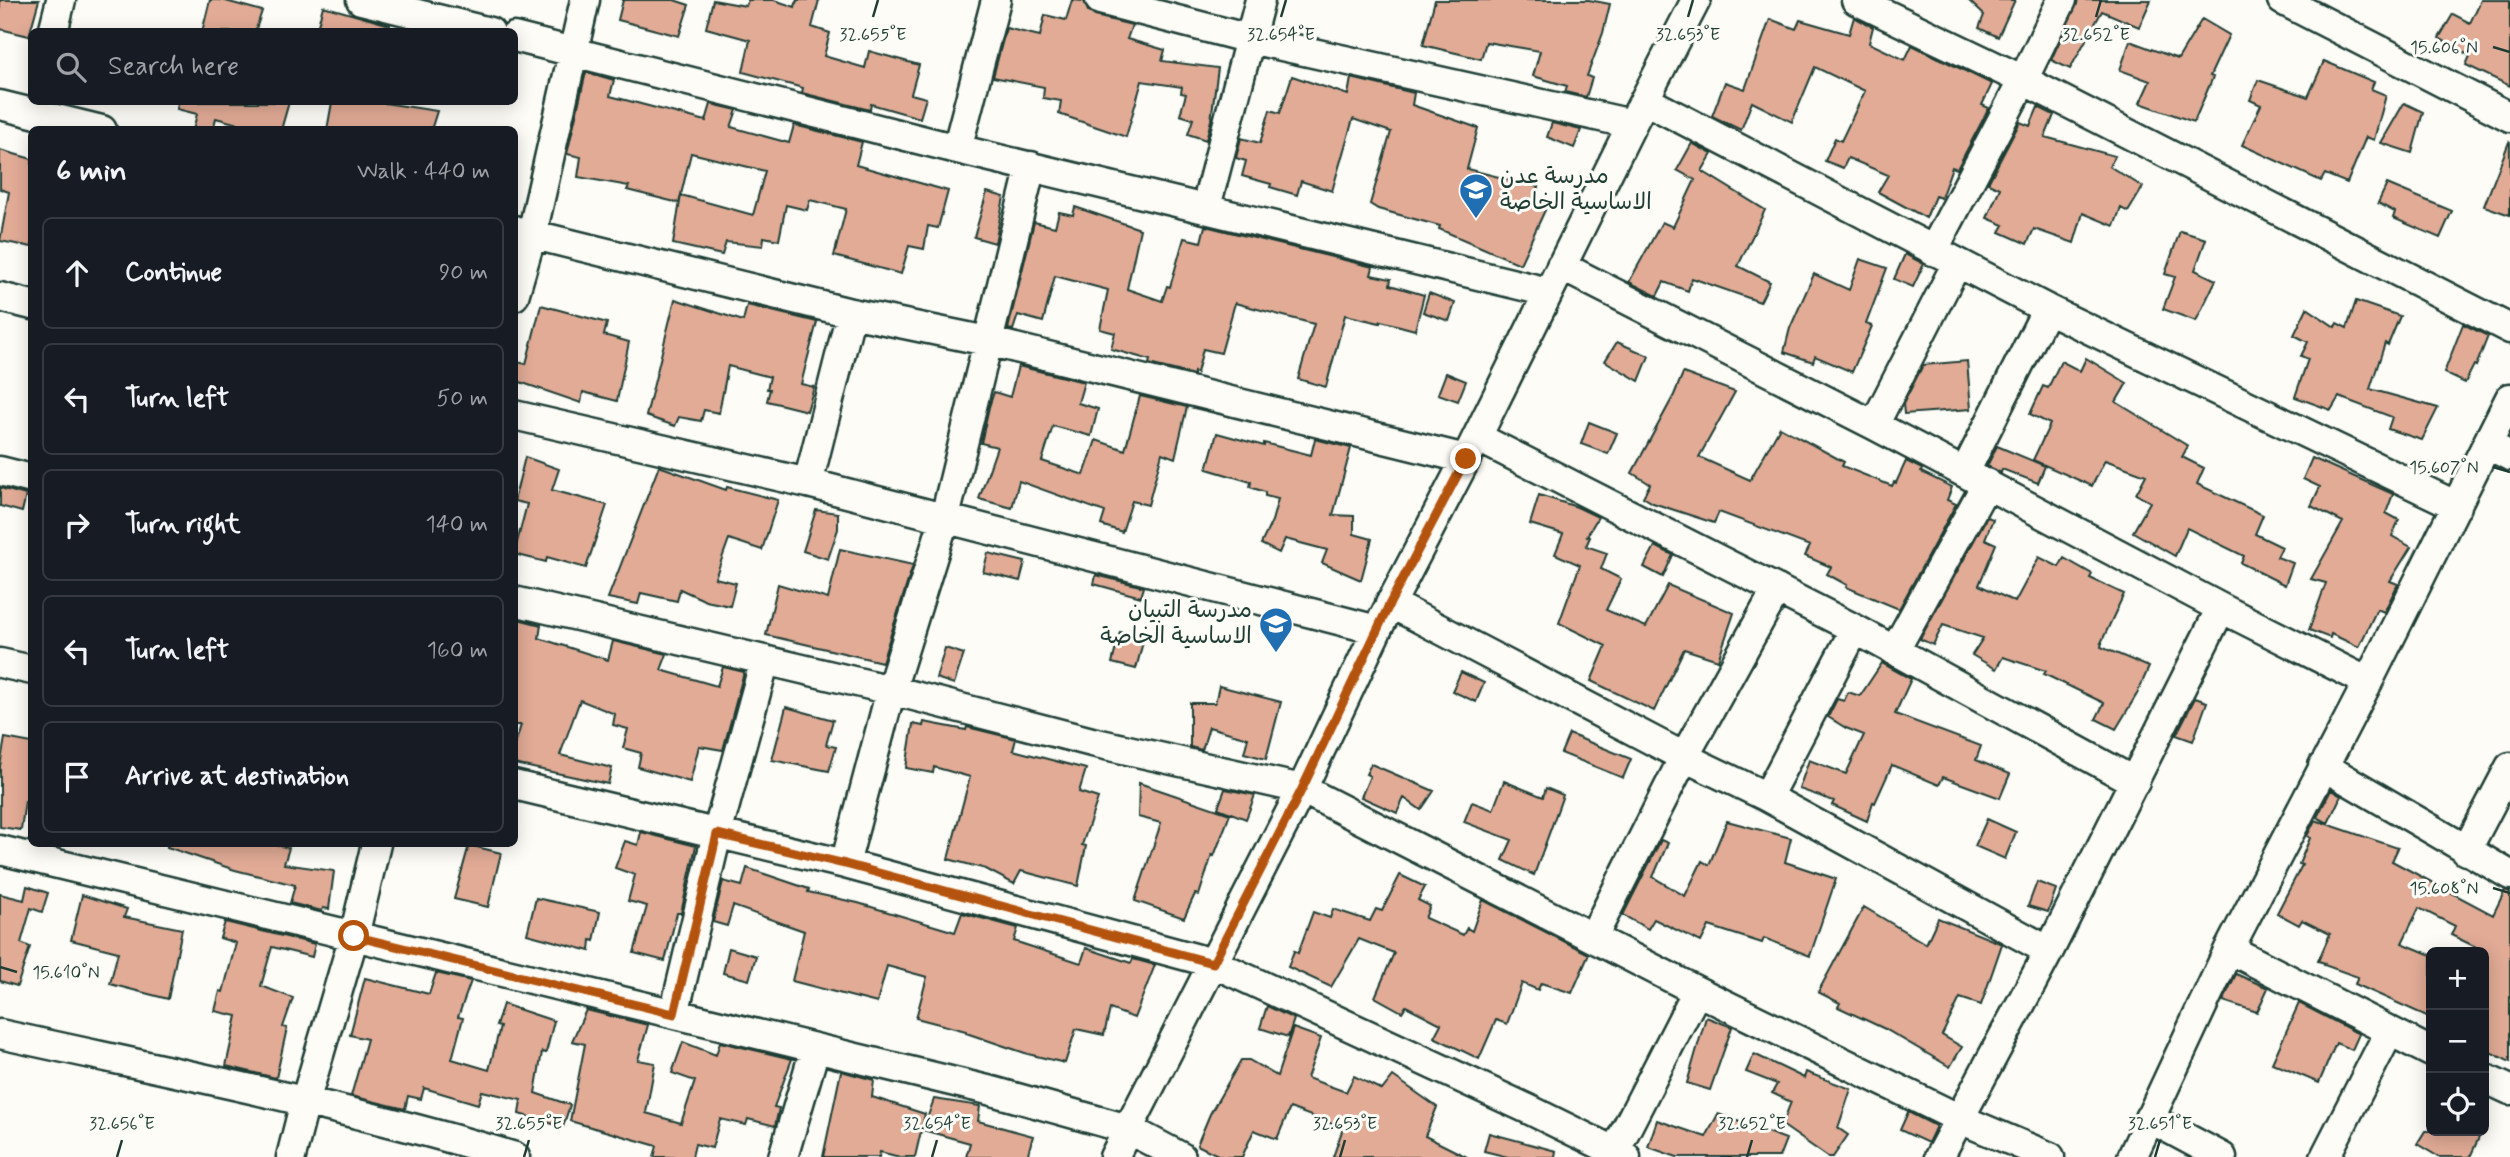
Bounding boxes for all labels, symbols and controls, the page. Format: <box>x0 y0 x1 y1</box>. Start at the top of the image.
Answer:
text: 32.655°E <box>839 23 907 47</box>
text: 32.654°E <box>1247 23 1315 47</box>
text: 32.653°E <box>1656 23 1720 47</box>
text: 32.652°E <box>2062 23 2130 47</box>
search box <box>28 28 518 105</box>
text: 15.606°N <box>2410 36 2478 60</box>
icon: search <box>52 48 90 86</box>
text: Search here <box>108 50 239 84</box>
text: 6 min <box>56 152 127 191</box>
text: Walk · 440 m <box>357 157 490 187</box>
place label: مدرسة عدن الاساسية الخاصة <box>1500 162 1652 218</box>
school or university icon: مدرسة عدن الاساسية الخاصة <box>1457 171 1495 220</box>
icon: ahead <box>58 254 96 292</box>
text: Continue <box>125 256 222 290</box>
text: 90 m <box>439 258 488 288</box>
icon: left <box>58 380 96 418</box>
text: Turn left <box>125 382 229 416</box>
text: 50 m <box>437 384 488 414</box>
route end <box>1450 443 1481 474</box>
text: 15.607°N <box>2409 456 2479 480</box>
icon: right <box>58 506 96 544</box>
text: Turn right <box>125 508 241 542</box>
text: 140 m <box>425 510 488 540</box>
place label: مدرسة التبيان الاساسية الخاصة <box>1100 596 1252 652</box>
school or university icon: مدرسة التبيان الاساسية الخاصة <box>1257 605 1295 654</box>
icon: left <box>58 632 96 670</box>
text: Turn left <box>125 634 229 668</box>
text: 160 m <box>427 636 488 666</box>
icon: arrive <box>58 758 96 796</box>
text: Arrive at destination <box>125 760 349 794</box>
text: 15.608°N <box>2409 877 2479 901</box>
route start <box>338 920 369 951</box>
map controls <box>2426 947 2489 1136</box>
button: + <box>2426 947 2489 1010</box>
text: 15.610°N <box>32 961 100 985</box>
button: − <box>2426 1010 2489 1073</box>
button: locate <box>2426 1073 2489 1136</box>
text: 32.656°E <box>89 1112 155 1136</box>
text: 32.655°E <box>495 1112 563 1136</box>
text: 32.654°E <box>903 1112 971 1136</box>
text: 32.653°E <box>1313 1112 1377 1136</box>
text: 32.652°E <box>1718 1112 1786 1136</box>
text: 32.651°E <box>2128 1112 2192 1136</box>

